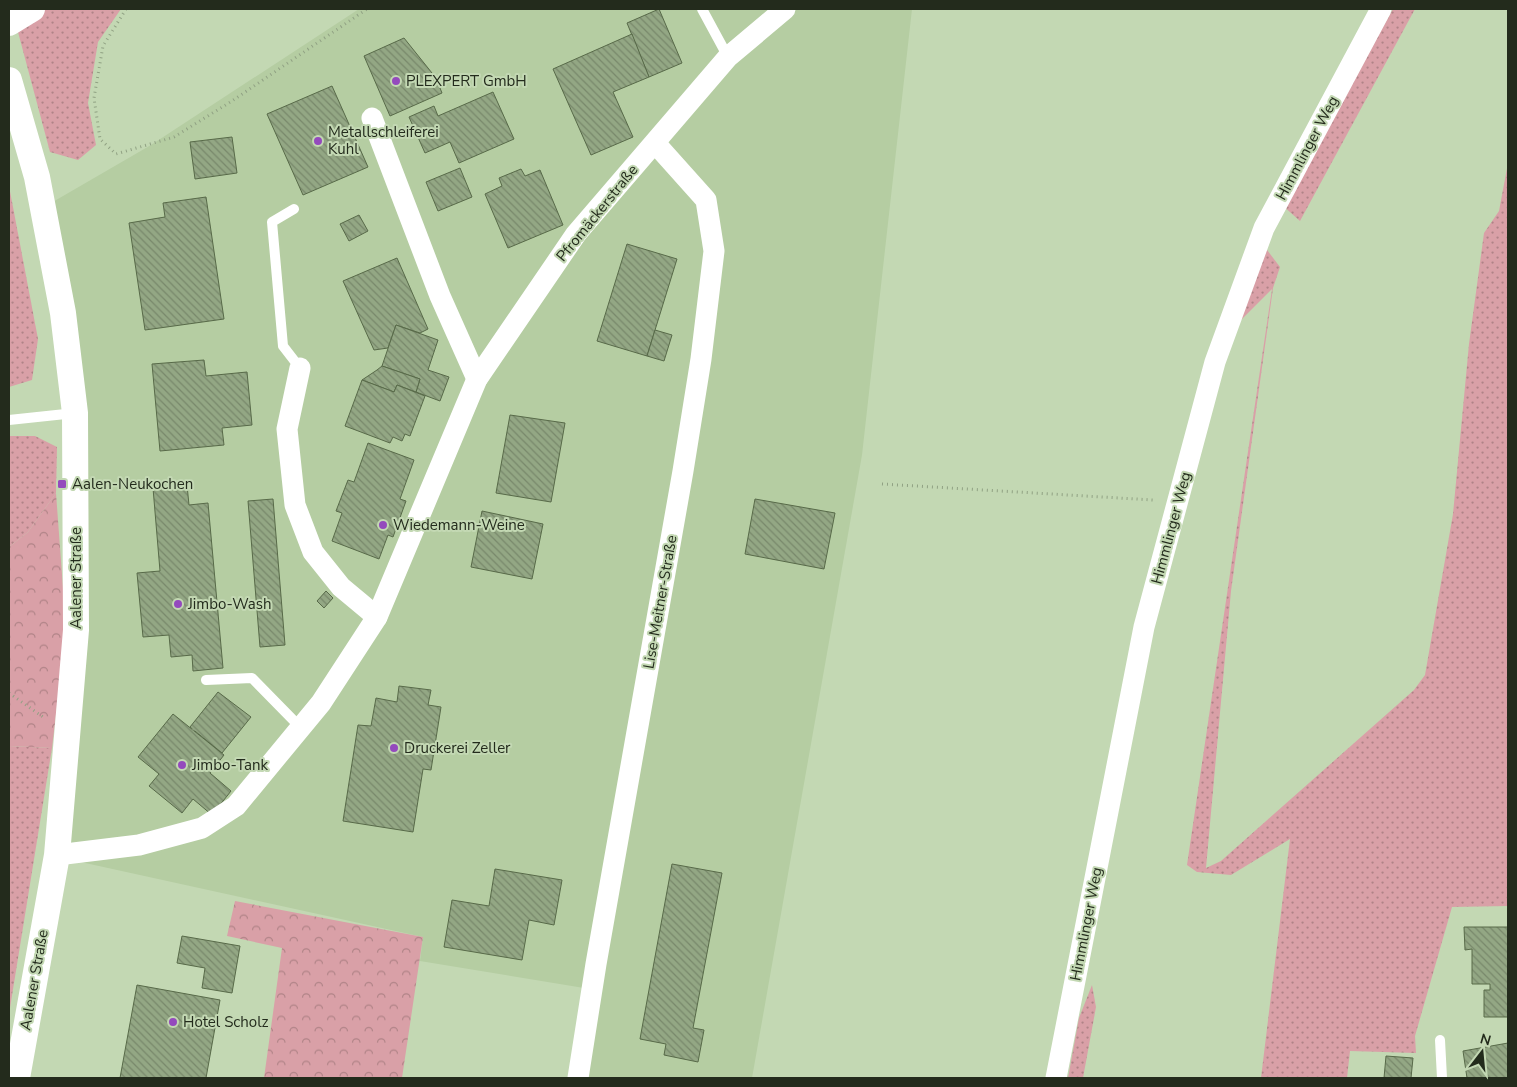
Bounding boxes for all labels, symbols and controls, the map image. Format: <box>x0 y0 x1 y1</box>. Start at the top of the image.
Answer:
place label: PLEXPERT GmbH <box>406 71 527 91</box>
marker: PLEXPERT GmbH <box>390 75 402 87</box>
street label: Himmlinger Weg <box>1271 92 1343 204</box>
place label: Metallschleiferei Kuhl <box>328 122 439 159</box>
marker: Metallschleiferei Kuhl <box>312 135 324 147</box>
street label: Pfromäckerstraße <box>552 160 642 266</box>
street label: Himmlinger Weg <box>1146 470 1196 586</box>
place label: Aalen-Neukochen <box>72 474 193 494</box>
marker: Aalen-Neukochen <box>56 478 68 490</box>
place label: Wiedemann-Weine <box>393 515 525 535</box>
marker: Wiedemann-Weine <box>377 519 389 531</box>
street label: Aalener Straße <box>66 527 86 629</box>
street label: Lise-Meitner-Straße <box>638 534 682 670</box>
place label: Jimbo-Wash <box>187 594 271 614</box>
marker: Jimbo-Wash <box>172 598 184 610</box>
place label: Druckerei Zeller <box>404 738 511 758</box>
marker: Druckerei Zeller <box>388 742 400 754</box>
place label: Jimbo-Tank <box>191 755 269 775</box>
marker: Jimbo-Tank <box>176 759 188 771</box>
street label: Himmlinger Weg <box>1065 865 1107 983</box>
street label: Aalener Straße <box>15 928 53 1032</box>
place label: Hotel Scholz <box>183 1012 269 1032</box>
marker: Hotel Scholz <box>167 1016 179 1028</box>
north arrow <box>1457 1027 1507 1077</box>
text: N <box>1478 1029 1493 1051</box>

